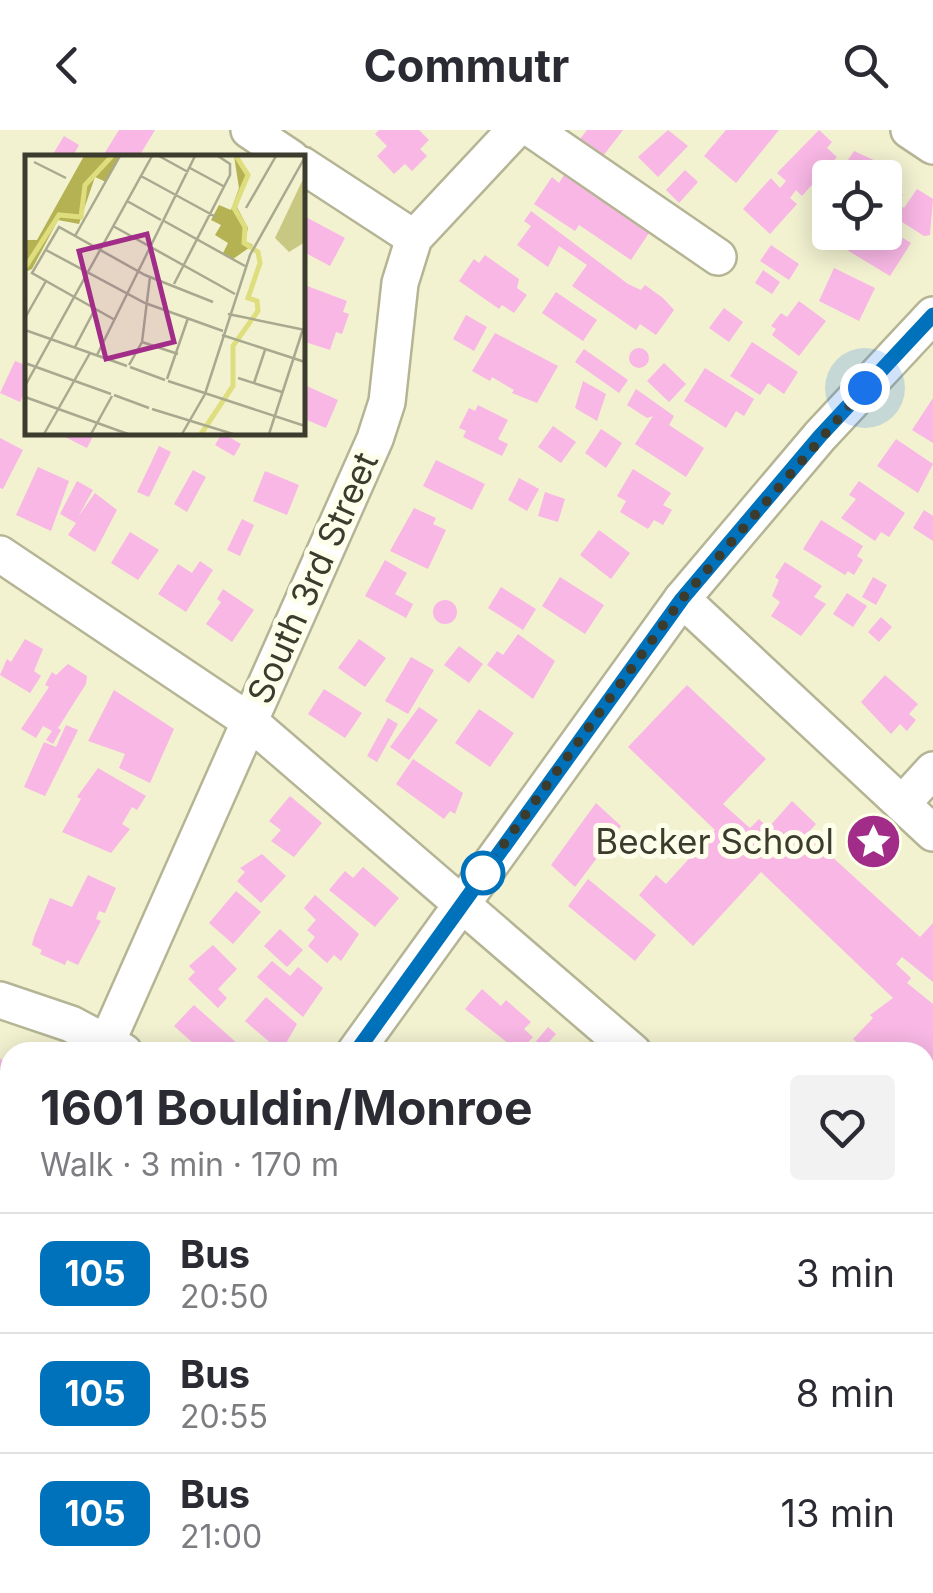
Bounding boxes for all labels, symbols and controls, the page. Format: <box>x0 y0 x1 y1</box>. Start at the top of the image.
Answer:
icon: back <box>40 38 95 93</box>
text: Commutr <box>364 38 569 93</box>
icon: search <box>838 38 893 93</box>
inset map <box>25 155 305 435</box>
map controls <box>812 160 902 250</box>
button: locate <box>812 160 902 250</box>
your location <box>840 363 890 413</box>
street label: South 3rd Street <box>238 446 386 710</box>
place icon: Becker School <box>843 812 903 872</box>
place label: Becker School <box>595 820 834 862</box>
unlabelled marker <box>462 852 504 894</box>
button: heart <box>790 1075 895 1180</box>
text: 1601 Bouldin/Monroe <box>40 1078 533 1137</box>
text: Walk · 3 min · 170 m <box>40 1145 339 1184</box>
text: Bus <box>180 1231 250 1277</box>
text: 3 min <box>796 1250 895 1296</box>
text: 105 <box>64 1252 126 1294</box>
text: 20:50 <box>180 1277 269 1316</box>
text: Bus <box>180 1351 250 1397</box>
text: 8 min <box>796 1370 895 1416</box>
text: 105 <box>64 1372 126 1414</box>
text: 20:55 <box>180 1397 268 1436</box>
text: Bus <box>180 1471 250 1517</box>
text: 13 min <box>780 1490 895 1536</box>
text: 105 <box>64 1492 126 1534</box>
text: 21:00 <box>180 1517 262 1556</box>

